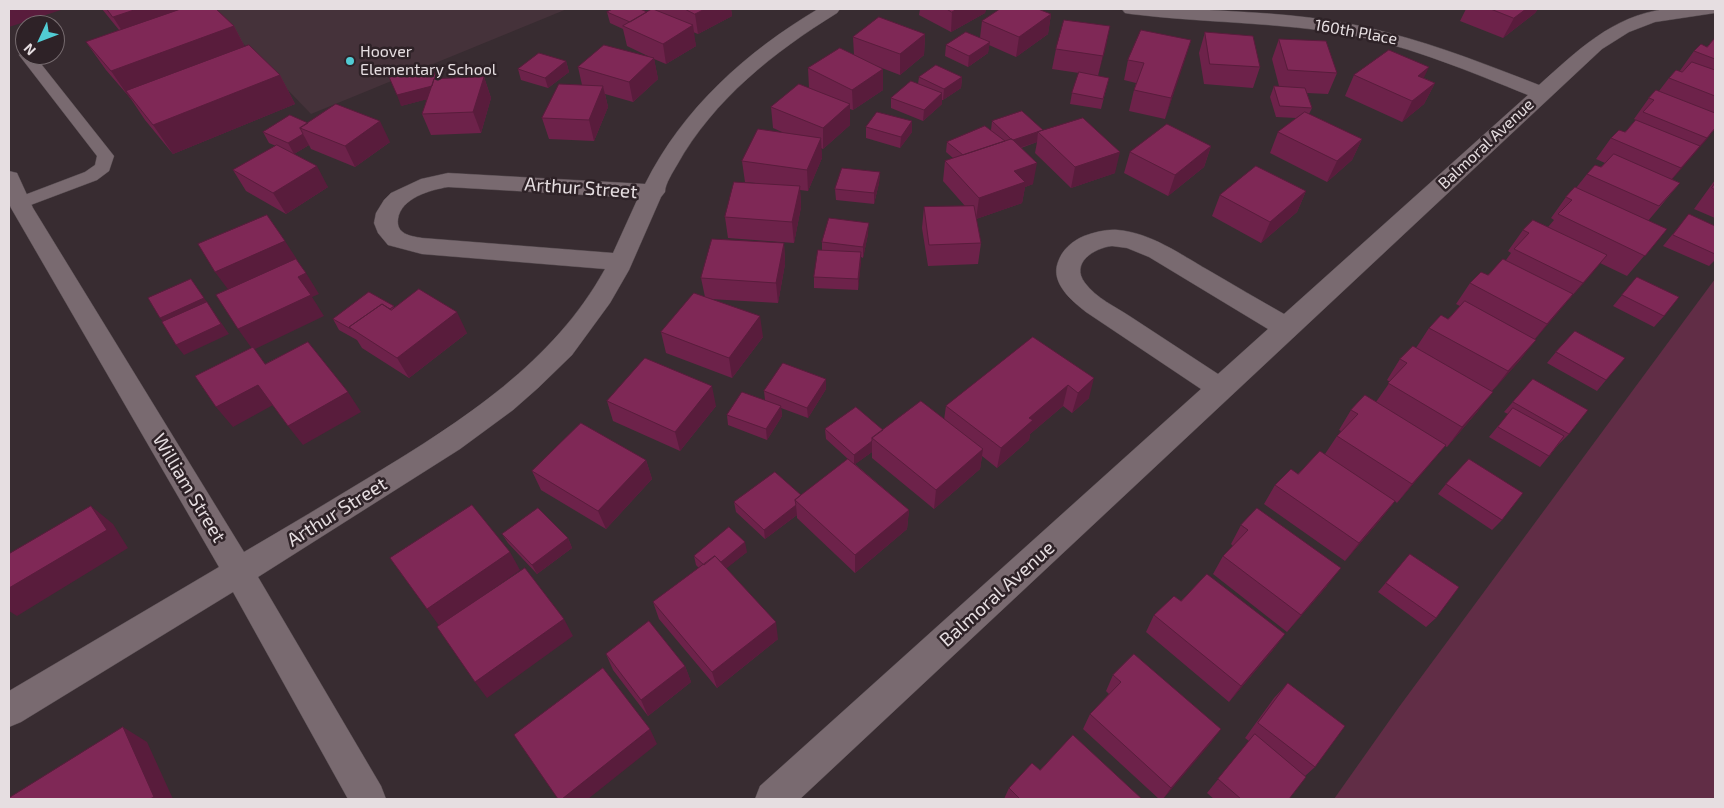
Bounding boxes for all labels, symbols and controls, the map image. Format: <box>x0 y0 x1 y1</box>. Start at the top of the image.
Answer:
north arrow <box>15 15 65 65</box>
street label: 160th Place <box>1313 15 1399 49</box>
text: N <box>20 40 39 59</box>
place label: Hoover Elementary School <box>360 42 497 80</box>
marker: Hoover Elementary School <box>344 55 356 67</box>
street label: Balmoral Avenue <box>1434 95 1538 193</box>
street label: Arthur Street <box>524 173 638 203</box>
street label: William Street <box>148 429 230 547</box>
street label: Arthur Street <box>283 472 391 552</box>
street label: Balmoral Avenue <box>935 536 1059 652</box>

